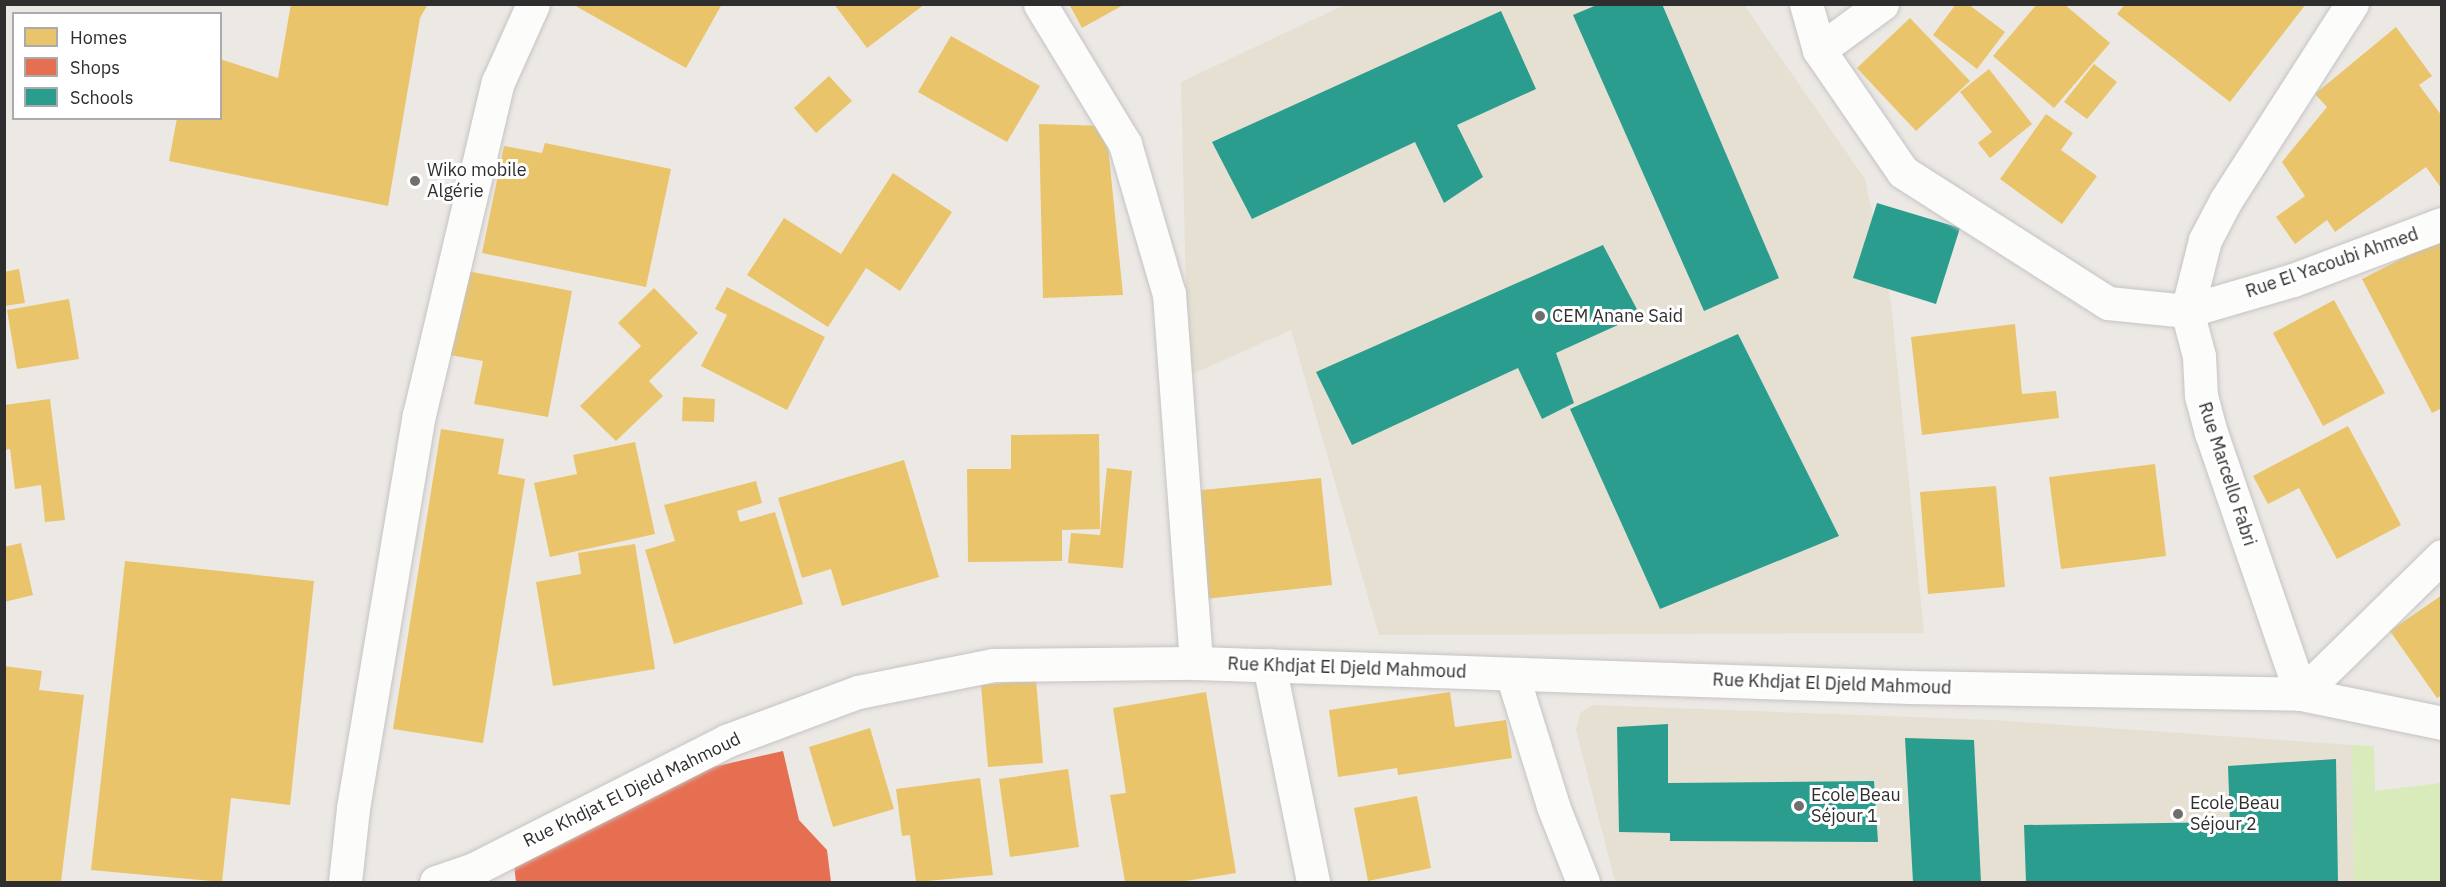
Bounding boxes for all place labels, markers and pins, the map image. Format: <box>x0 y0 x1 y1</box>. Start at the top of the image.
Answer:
place label: Wiko mobile Algérie <box>427 160 527 202</box>
marker: Wiko mobile Algérie <box>408 174 422 188</box>
place label: CEM Anane Said <box>1552 305 1683 327</box>
marker: CEM Anane Said <box>1533 309 1547 323</box>
place label: Ecole Beau Séjour 1 <box>1811 785 1901 828</box>
place label: Ecole Beau Séjour 2 <box>2190 793 2280 836</box>
marker: Ecole Beau Séjour 1 <box>1792 799 1806 813</box>
marker: Ecole Beau Séjour 2 <box>2171 807 2185 821</box>

